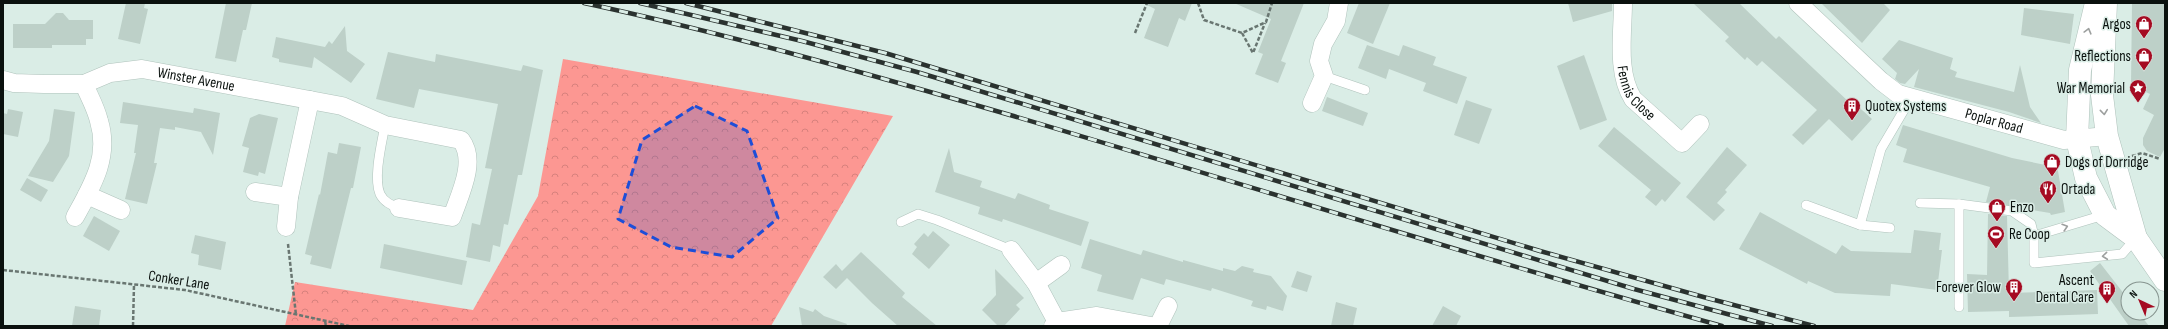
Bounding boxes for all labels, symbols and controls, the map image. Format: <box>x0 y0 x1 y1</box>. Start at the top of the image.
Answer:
shop icon: Argos <box>2134 14 2154 39</box>
place label: Argos <box>2102 15 2131 34</box>
one-way arrow <box>2083 28 2092 35</box>
shop icon: Reflections <box>2134 46 2154 71</box>
place label: Reflections <box>2074 47 2131 66</box>
street label: Winster Avenue <box>156 63 236 96</box>
street label: Fennis Close <box>1613 64 1659 125</box>
place icon: War Memorial <box>2128 78 2148 103</box>
place label: War Memorial <box>2057 79 2125 98</box>
building icon: Quotex Systems <box>1842 96 1862 121</box>
place label: Quotex Systems <box>1865 97 1946 116</box>
street label: Poplar Road <box>1963 104 2025 138</box>
one-way arrow <box>2099 109 2108 115</box>
shop icon: Dogs of Dorridge <box>2042 152 2062 177</box>
place label: Dogs of Dorridge <box>2065 153 2148 172</box>
restaurant icon: Ortada <box>2038 179 2058 204</box>
place label: Ortada <box>2061 180 2095 199</box>
shop icon: Enzo <box>1987 197 2007 222</box>
place label: Enzo <box>2010 198 2034 217</box>
one-way arrow <box>2061 223 2068 232</box>
sports icon: Re Coop <box>1986 224 2006 249</box>
place label: Re Coop <box>2009 225 2050 244</box>
one-way arrow <box>2102 251 2108 260</box>
street label: Conker Lane <box>147 266 211 295</box>
place label: Ascent Dental Care <box>2036 271 2094 307</box>
building icon: Forever Glow <box>2004 277 2024 302</box>
place label: Forever Glow <box>1936 278 2002 297</box>
building icon: Ascent Dental Care <box>2097 279 2117 304</box>
north arrow <box>2120 281 2160 321</box>
text: N <box>2127 287 2140 301</box>

